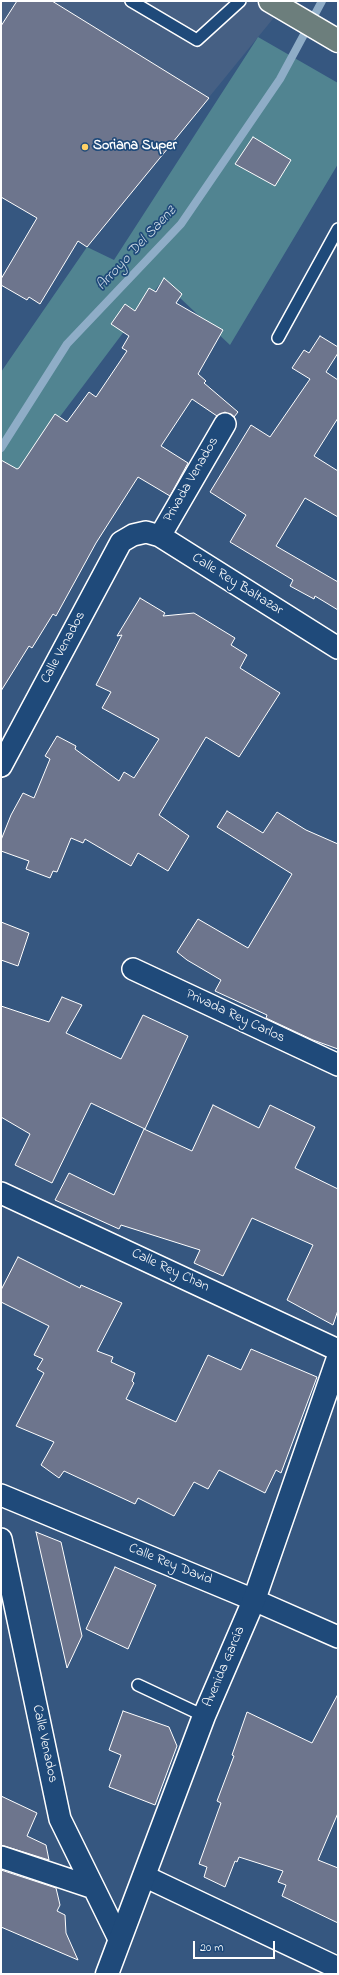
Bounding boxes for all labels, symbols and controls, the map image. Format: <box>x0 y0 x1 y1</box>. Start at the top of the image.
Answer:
place label: Soriana Super <box>93 139 177 155</box>
marker: Soriana Super <box>80 142 90 152</box>
water label: Arroyo Del Saenz <box>93 203 181 295</box>
street label: Privada Venados <box>161 434 223 526</box>
street label: Calle Rey Baltazar <box>188 550 286 620</box>
street label: Calle Venados <box>38 609 90 687</box>
street label: Privada Rey Carlos <box>183 987 287 1047</box>
street label: Calle Rey Chan <box>128 1246 212 1296</box>
street label: Calle Rey David <box>126 1541 214 1589</box>
street label: Avenida García <box>200 1624 250 1710</box>
street label: Calle Venados <box>28 1703 60 1785</box>
scale bar <box>195 1933 277 1959</box>
text: 20 m <box>200 1939 223 1957</box>

